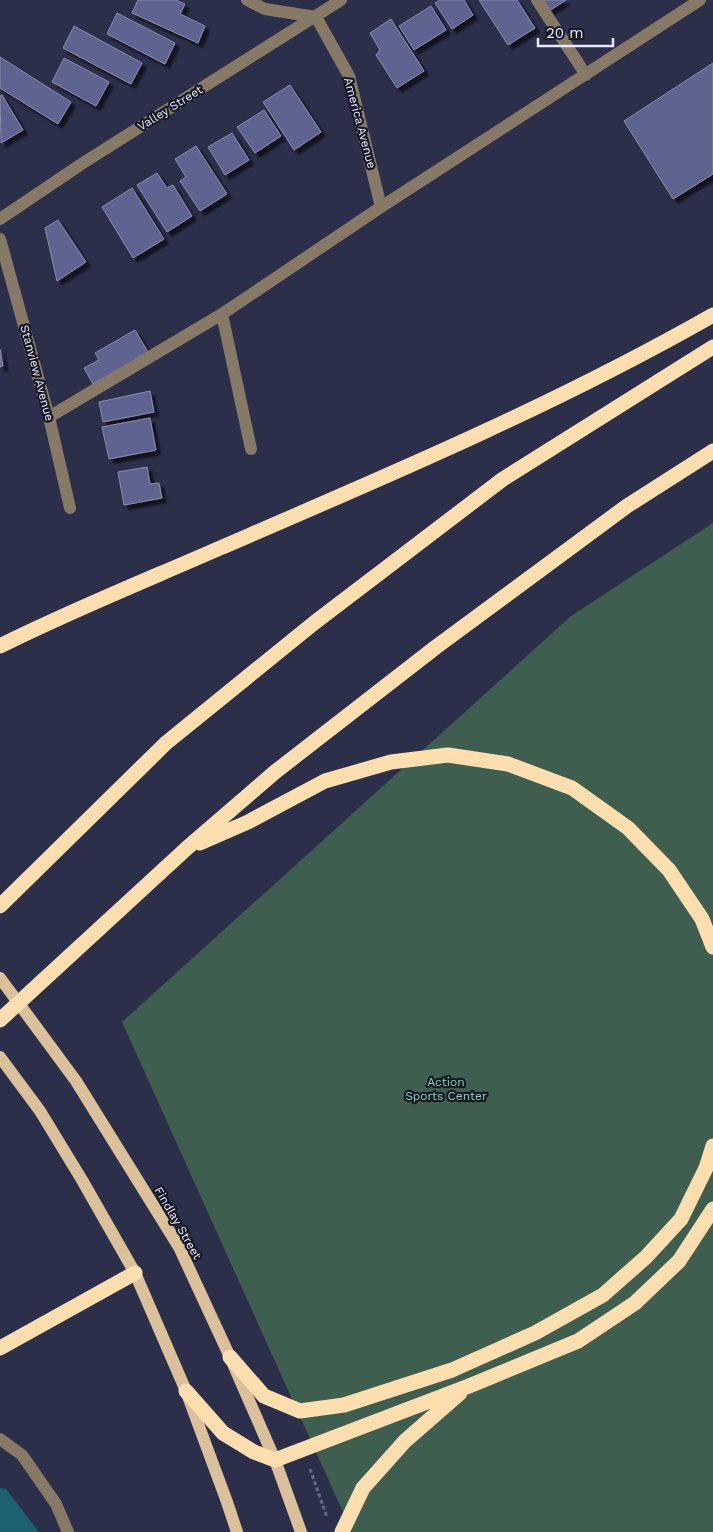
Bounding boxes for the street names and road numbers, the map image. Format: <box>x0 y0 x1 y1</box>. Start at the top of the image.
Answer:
street label: America Avenue <box>341 76 379 170</box>
street label: Valley Street <box>135 82 205 134</box>
street label: Stanview Avenue <box>17 323 57 423</box>
street label: Findlay Street <box>152 1184 204 1262</box>

